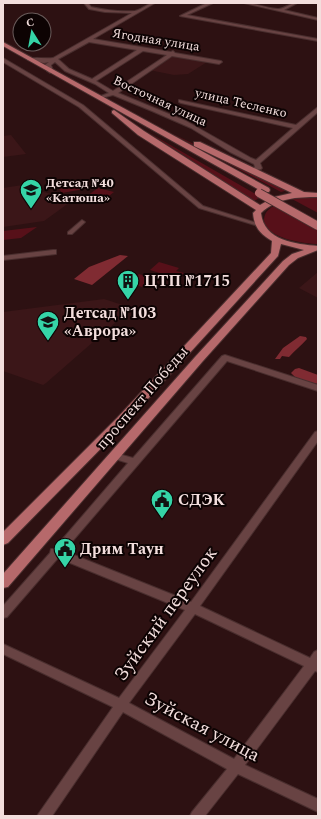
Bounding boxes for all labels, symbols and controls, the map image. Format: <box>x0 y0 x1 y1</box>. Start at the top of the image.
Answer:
north arrow <box>12 12 52 52</box>
text: С <box>25 14 36 32</box>
street label: Ягодная улица <box>111 23 202 57</box>
street label: Восточная улица <box>110 70 211 132</box>
street label: улица Тесленко <box>192 82 289 123</box>
place label: Детсад №40 «Катюша» <box>46 173 114 208</box>
school or university icon: Детсад №40 «Катюша» <box>18 177 44 210</box>
building icon: ЦТП №1715 <box>115 268 141 301</box>
place label: ЦТП №1715 <box>144 269 230 293</box>
place label: Детсад №103 «Аврора» <box>64 301 156 343</box>
school or university icon: Детсад №103 «Аврора» <box>35 309 61 342</box>
street label: проспект Победы <box>90 341 194 455</box>
public building icon: СДЭК <box>149 487 175 520</box>
place label: СДЭК <box>178 488 226 512</box>
public building icon: Дрим Таун <box>52 536 78 569</box>
place label: Дрим Таун <box>80 537 164 561</box>
street label: Зуйский переулок <box>107 540 225 688</box>
street label: Зуйская улица <box>139 684 266 770</box>

